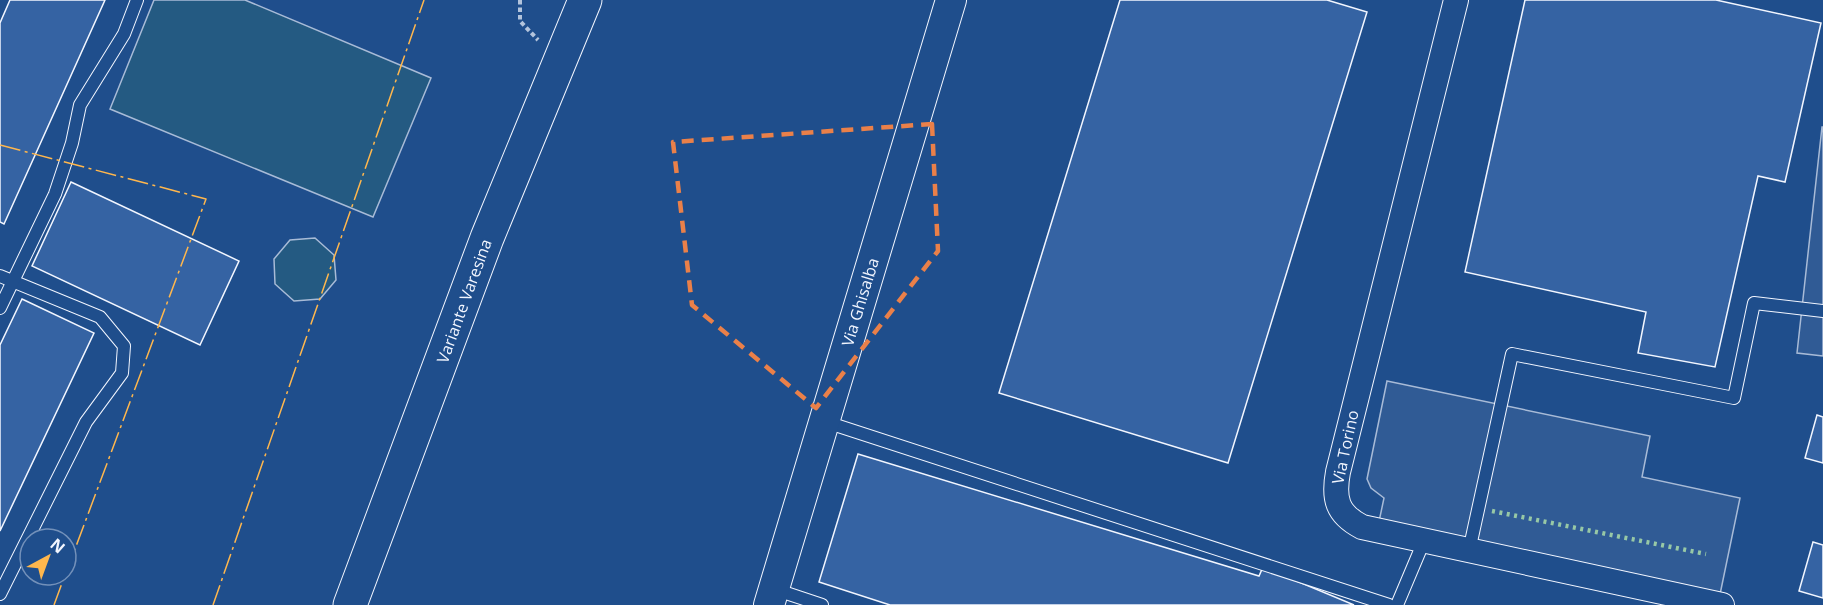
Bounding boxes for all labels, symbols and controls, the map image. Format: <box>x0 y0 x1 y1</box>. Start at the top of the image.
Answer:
street label: Variante Varesina <box>431 236 497 366</box>
street label: Via Ghisalba <box>836 255 884 349</box>
street label: Via Torino <box>1326 408 1364 486</box>
north arrow <box>18 527 78 587</box>
text: N <box>46 533 70 558</box>

